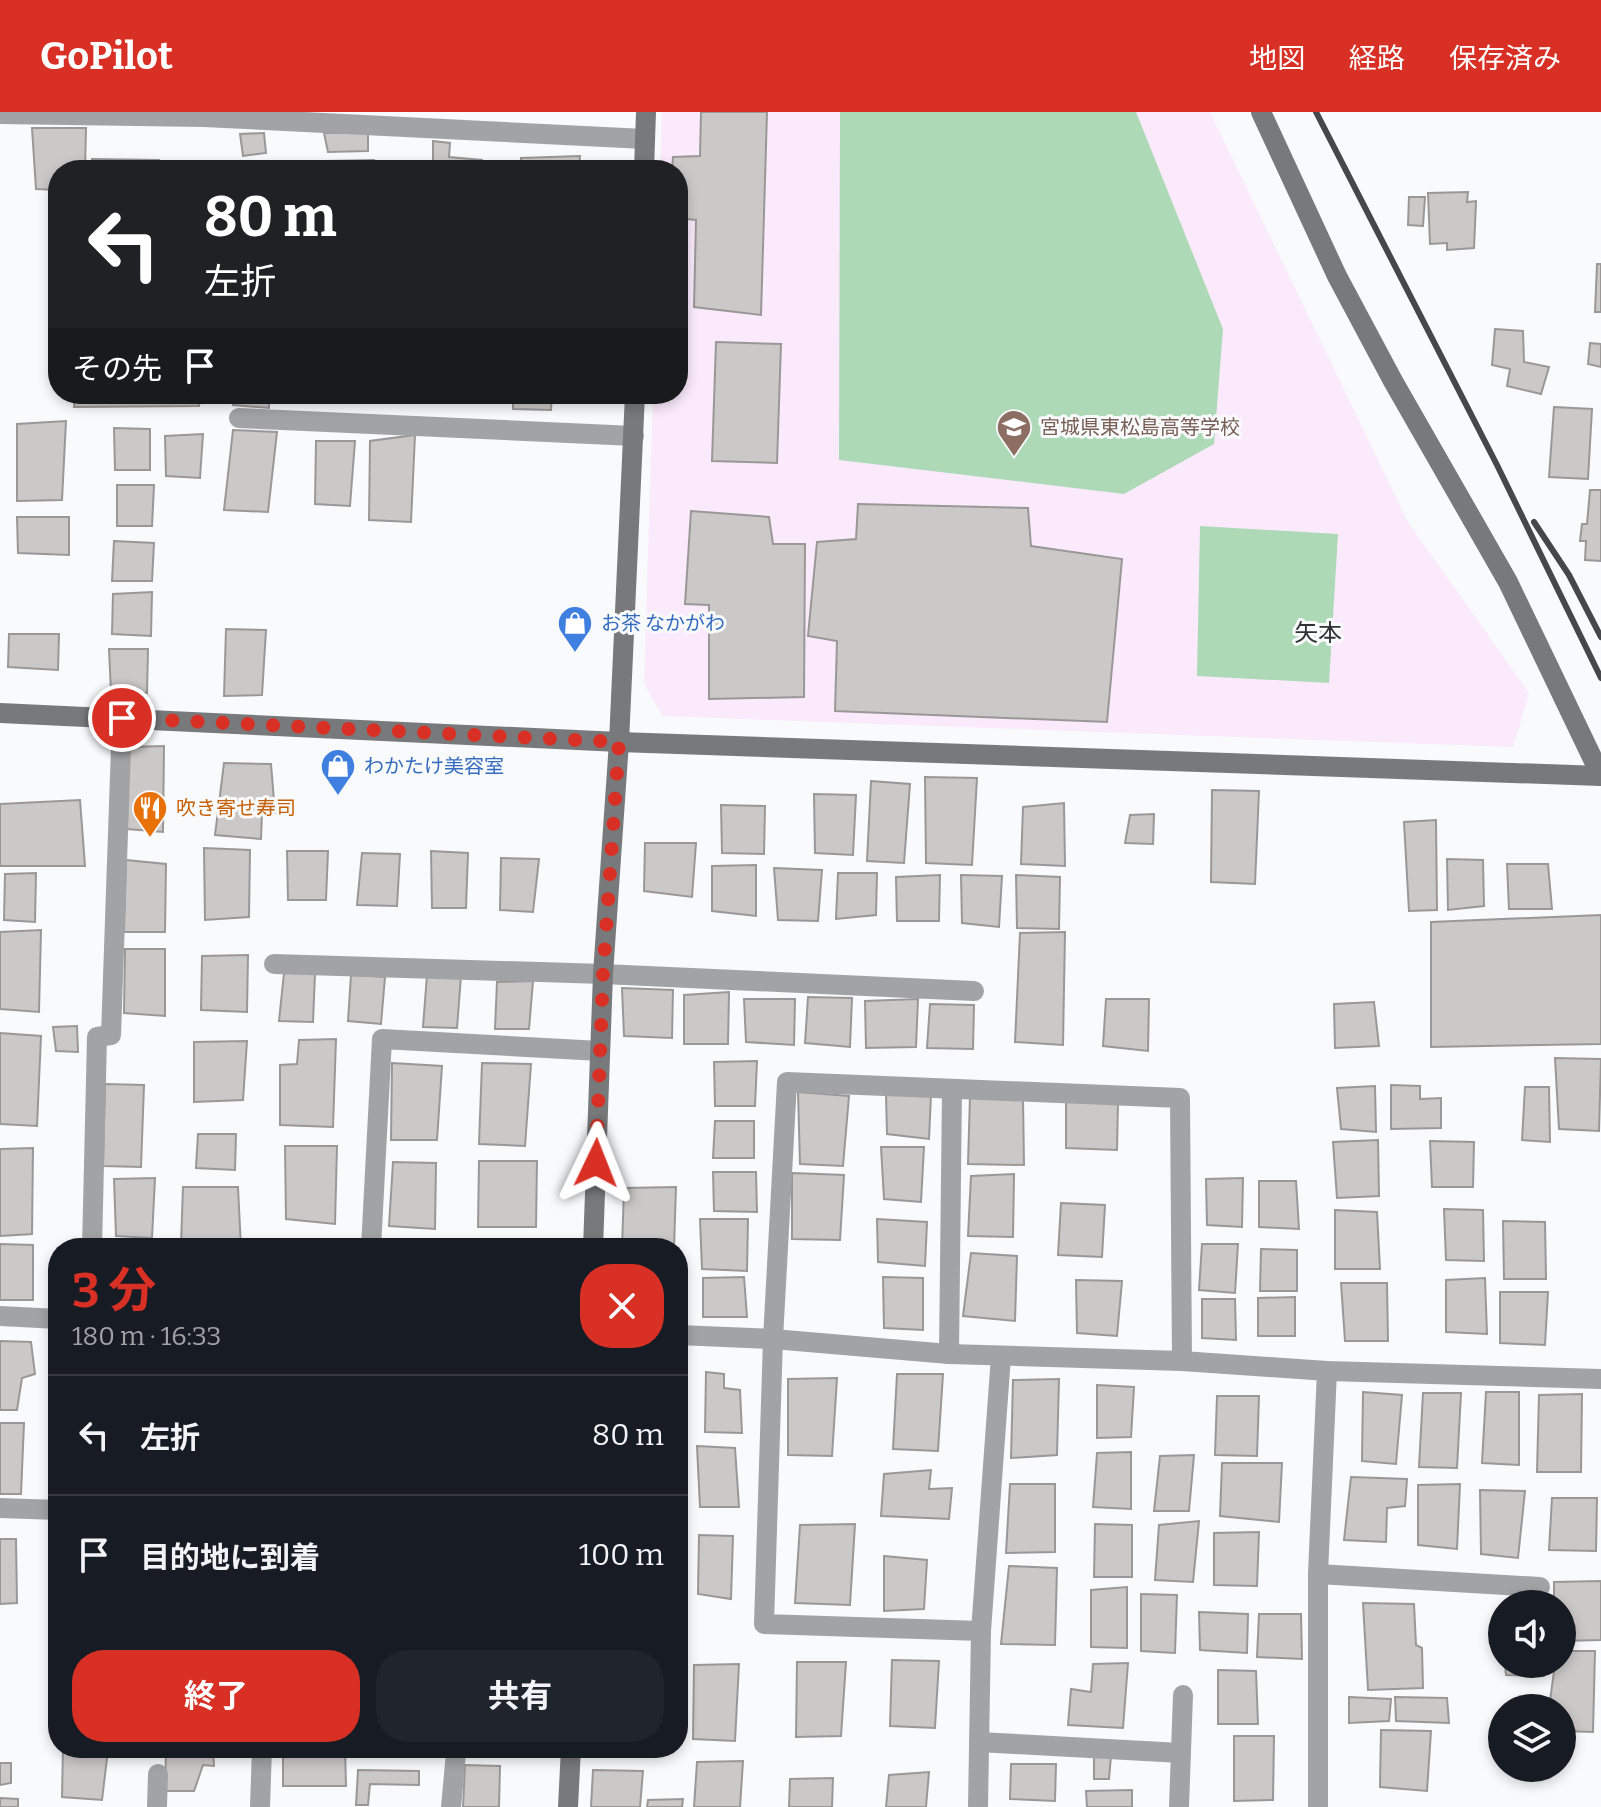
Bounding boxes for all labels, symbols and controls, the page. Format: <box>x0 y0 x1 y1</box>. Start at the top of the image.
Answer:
text: GoPilot <box>40 33 173 79</box>
text: 地図 <box>1249 42 1305 75</box>
text: 経路 <box>1349 42 1405 75</box>
text: 保存済み <box>1449 42 1561 75</box>
text: 80 m <box>204 184 337 251</box>
icon: left <box>72 192 176 296</box>
text: 左折 <box>204 260 276 304</box>
icon: arrive <box>178 344 222 388</box>
text: その先 <box>72 351 162 387</box>
school or university icon: 宮城県東松島高等学校 <box>995 408 1033 458</box>
place label: 宮城県東松島高等学校 <box>1040 415 1240 439</box>
shop icon: お茶 なかがわ <box>556 604 594 654</box>
place label: お茶 なかがわ <box>601 611 725 635</box>
district label: 矢本 <box>1294 619 1342 647</box>
pin <box>88 684 156 752</box>
icon: arrive <box>100 696 144 740</box>
shop icon: わかたけ美容室 <box>319 747 357 797</box>
place label: わかたけ美容室 <box>364 754 504 778</box>
restaurant icon: 吹き寄せ寿司 <box>131 789 169 839</box>
place label: 吹き寄せ寿司 <box>176 796 296 820</box>
position arrow <box>554 1121 638 1205</box>
text: 3 分 <box>72 1262 156 1320</box>
button: close <box>580 1264 664 1348</box>
text: 180 m · 16:33 <box>72 1321 221 1352</box>
icon: left <box>72 1413 116 1457</box>
text: 80 m <box>592 1417 664 1453</box>
text: 左折 <box>140 1420 200 1456</box>
icon: arrive <box>72 1533 116 1577</box>
text: 100 m <box>579 1537 664 1573</box>
text: 目的地に到着 <box>140 1540 320 1576</box>
map controls <box>1488 1590 1576 1782</box>
button: sound <box>1488 1590 1576 1678</box>
button: 終了 <box>72 1650 360 1742</box>
button: 共有 <box>376 1650 664 1742</box>
button: layers <box>1488 1694 1576 1782</box>

